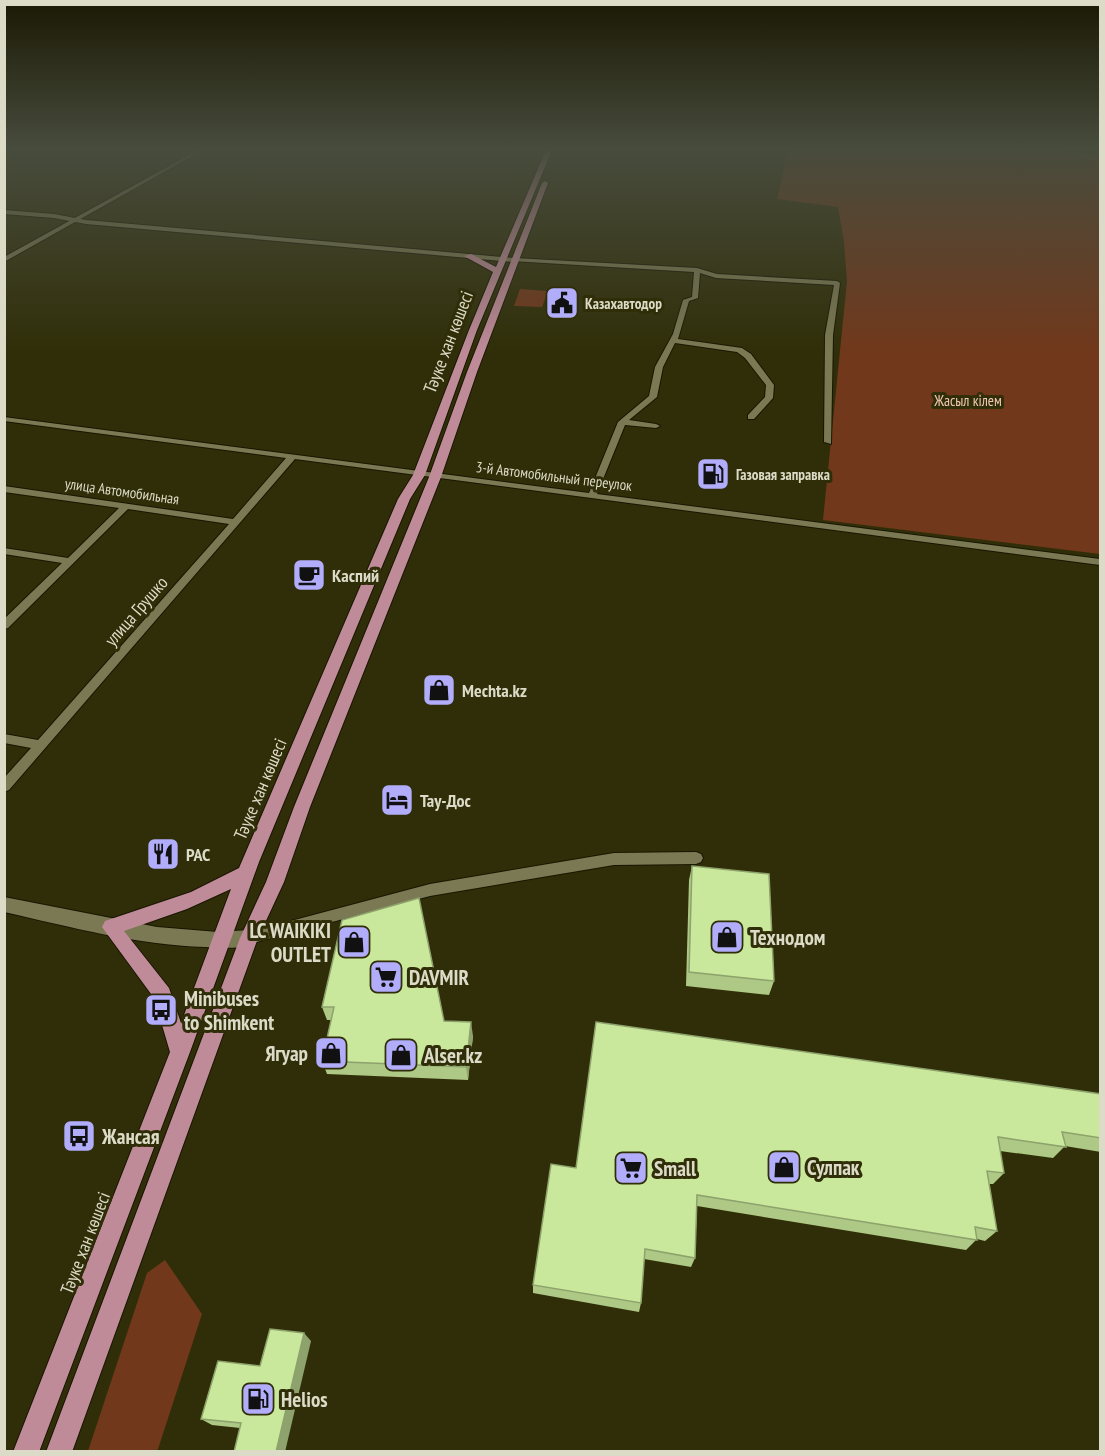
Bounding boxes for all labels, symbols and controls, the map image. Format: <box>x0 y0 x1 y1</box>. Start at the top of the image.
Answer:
public building icon: Казахавтодор <box>544 285 580 321</box>
street label: Тәуке хан көшесі <box>418 288 478 396</box>
place label: Казахавтодор <box>585 294 662 313</box>
park label: Жасыл кілем <box>933 391 1002 410</box>
fuel station icon: Газовая заправка <box>695 456 731 492</box>
street label: 3-й Автомобильный переулок <box>475 457 633 495</box>
place label: Газовая заправка <box>736 465 830 484</box>
street label: улица Автомобильная <box>64 474 181 508</box>
cafe icon: Каспий <box>291 557 327 593</box>
place label: Каспий <box>332 564 379 587</box>
street label: улица Грушко <box>99 571 173 651</box>
shop icon: Mechta.kz <box>421 672 457 708</box>
place label: Mechta.kz <box>462 679 527 702</box>
street label: Тәуке хан көшесі <box>228 735 292 843</box>
hotel icon: Тау-Дос <box>379 782 415 818</box>
place label: Тау-Дос <box>420 789 472 812</box>
restaurant icon: РАС <box>145 836 181 872</box>
place label: РАС <box>186 843 210 866</box>
place label: LC WAIKIKI OUTLET <box>249 917 331 968</box>
shop icon: Технодом <box>709 919 745 955</box>
shop icon: LC WAIKIKI OUTLET <box>336 924 372 960</box>
place label: Технодом <box>750 924 825 951</box>
supermarket icon: DAVMIR <box>368 959 404 995</box>
place label: DAVMIR <box>409 964 469 991</box>
place label: Minibuses to Shimkent <box>184 985 274 1036</box>
bus stop icon: Minibuses to Shimkent <box>143 992 179 1028</box>
shop icon: Ягуар <box>313 1035 349 1071</box>
shop icon: Alser.kz <box>383 1037 419 1073</box>
place label: Ягуар <box>265 1040 308 1067</box>
place label: Alser.kz <box>423 1042 482 1069</box>
bus stop icon: Жансая <box>61 1118 97 1154</box>
place label: Жансая <box>101 1123 160 1150</box>
shop icon: Сулпак <box>766 1149 802 1185</box>
supermarket icon: Small <box>613 1150 649 1186</box>
place label: Сулпак <box>807 1154 860 1181</box>
place label: Small <box>654 1155 697 1182</box>
street label: Тәуке хан көшесі <box>55 1189 115 1297</box>
fuel station icon: Helios <box>240 1381 276 1417</box>
place label: Helios <box>281 1386 328 1413</box>

